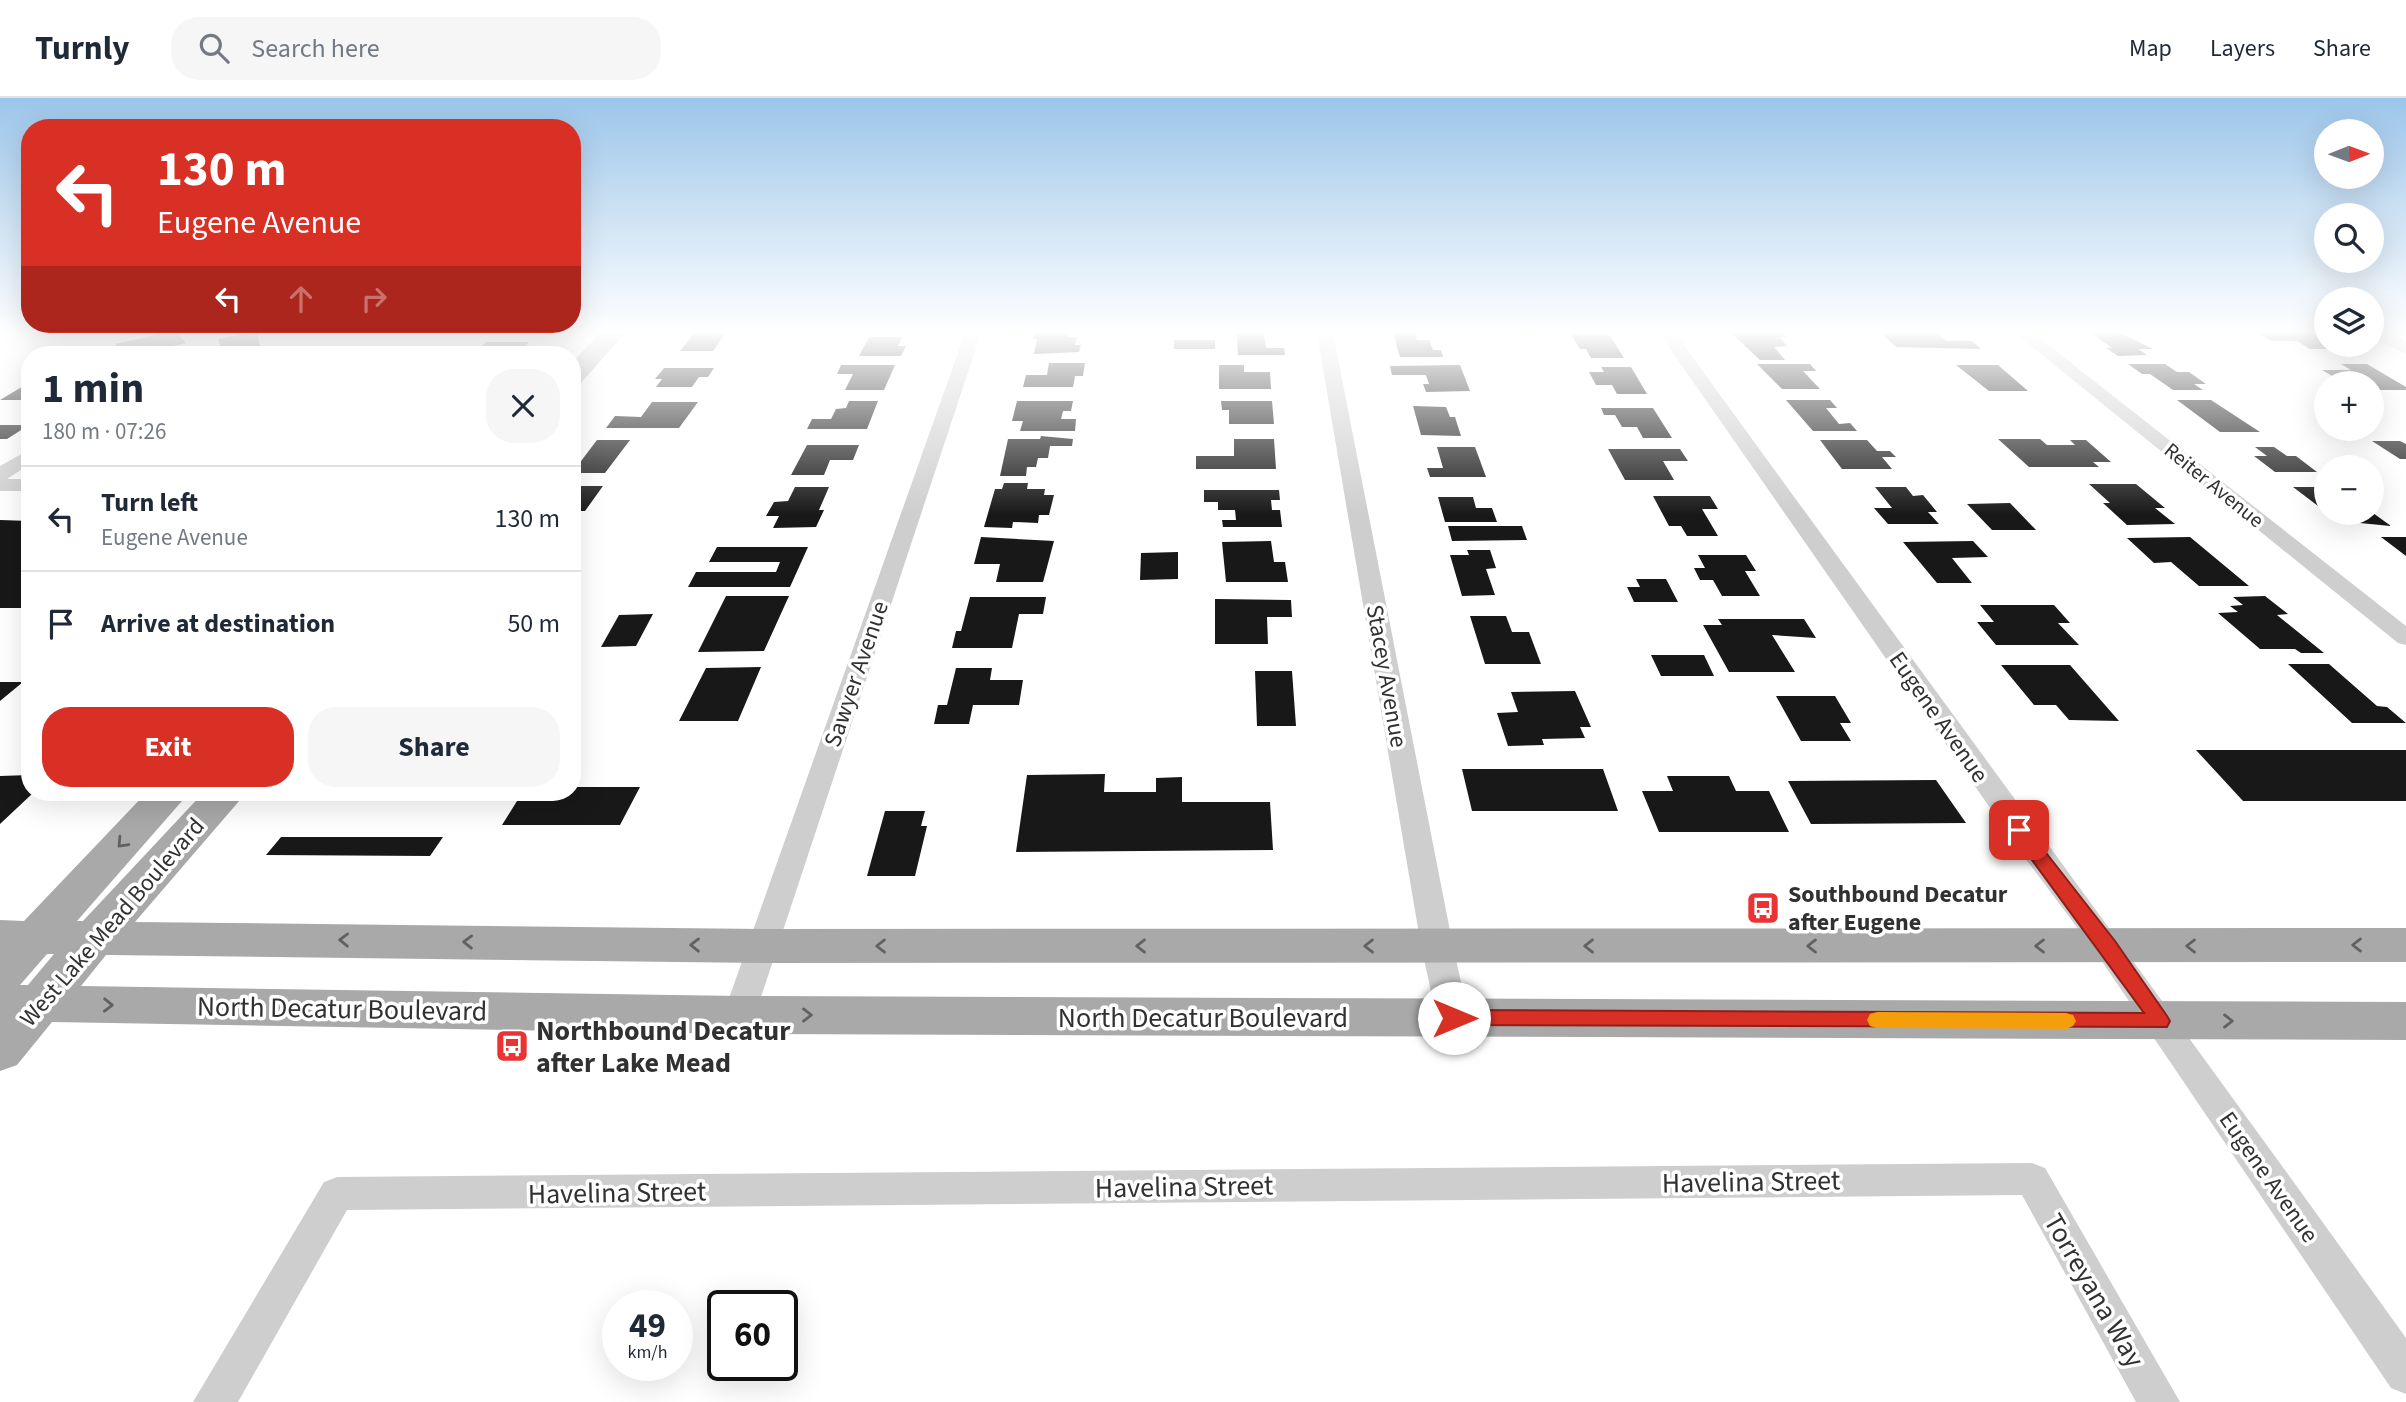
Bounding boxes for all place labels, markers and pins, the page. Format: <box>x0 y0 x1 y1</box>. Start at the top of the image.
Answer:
pin <box>1989 800 2049 860</box>
place label: Southbound Decatur after Eugene <box>1788 877 2008 940</box>
bus stop icon: Southbound Decatur after Eugene <box>1744 889 1782 927</box>
place label: Northbound Decatur after Lake Mead <box>536 1011 791 1083</box>
bus stop icon: Northbound Decatur after Lake Mead <box>493 1027 531 1065</box>

